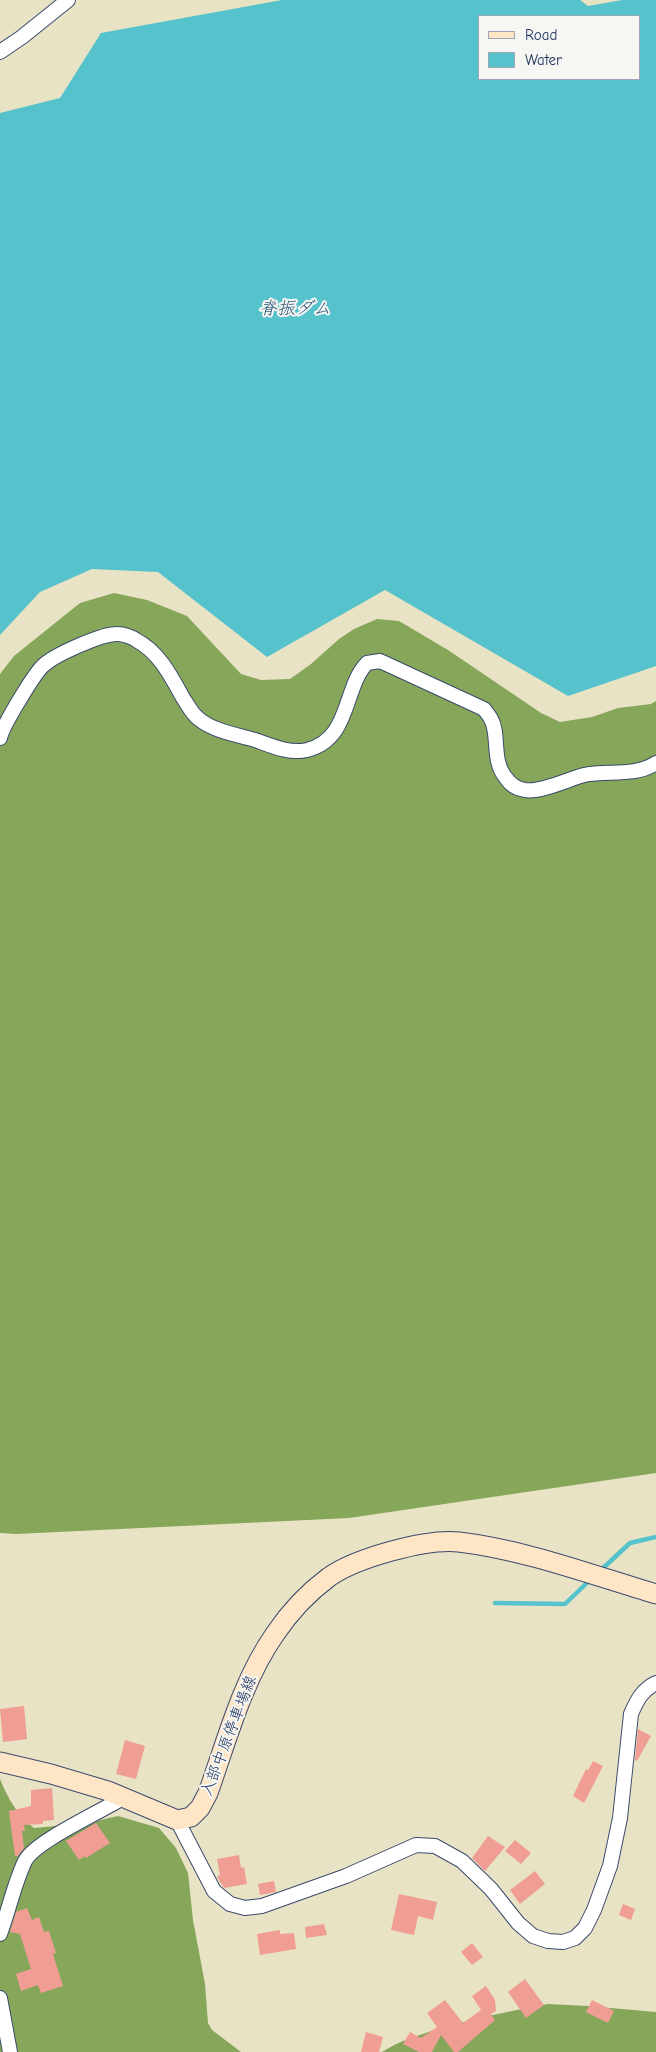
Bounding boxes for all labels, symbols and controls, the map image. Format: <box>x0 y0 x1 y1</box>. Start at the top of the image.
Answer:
legend <box>478 15 641 80</box>
text: Road <box>525 26 557 44</box>
text: Water <box>525 51 562 69</box>
water label: 脊振ダム <box>259 298 331 320</box>
street label: 入部中原停車場線 <box>197 1673 261 1799</box>

